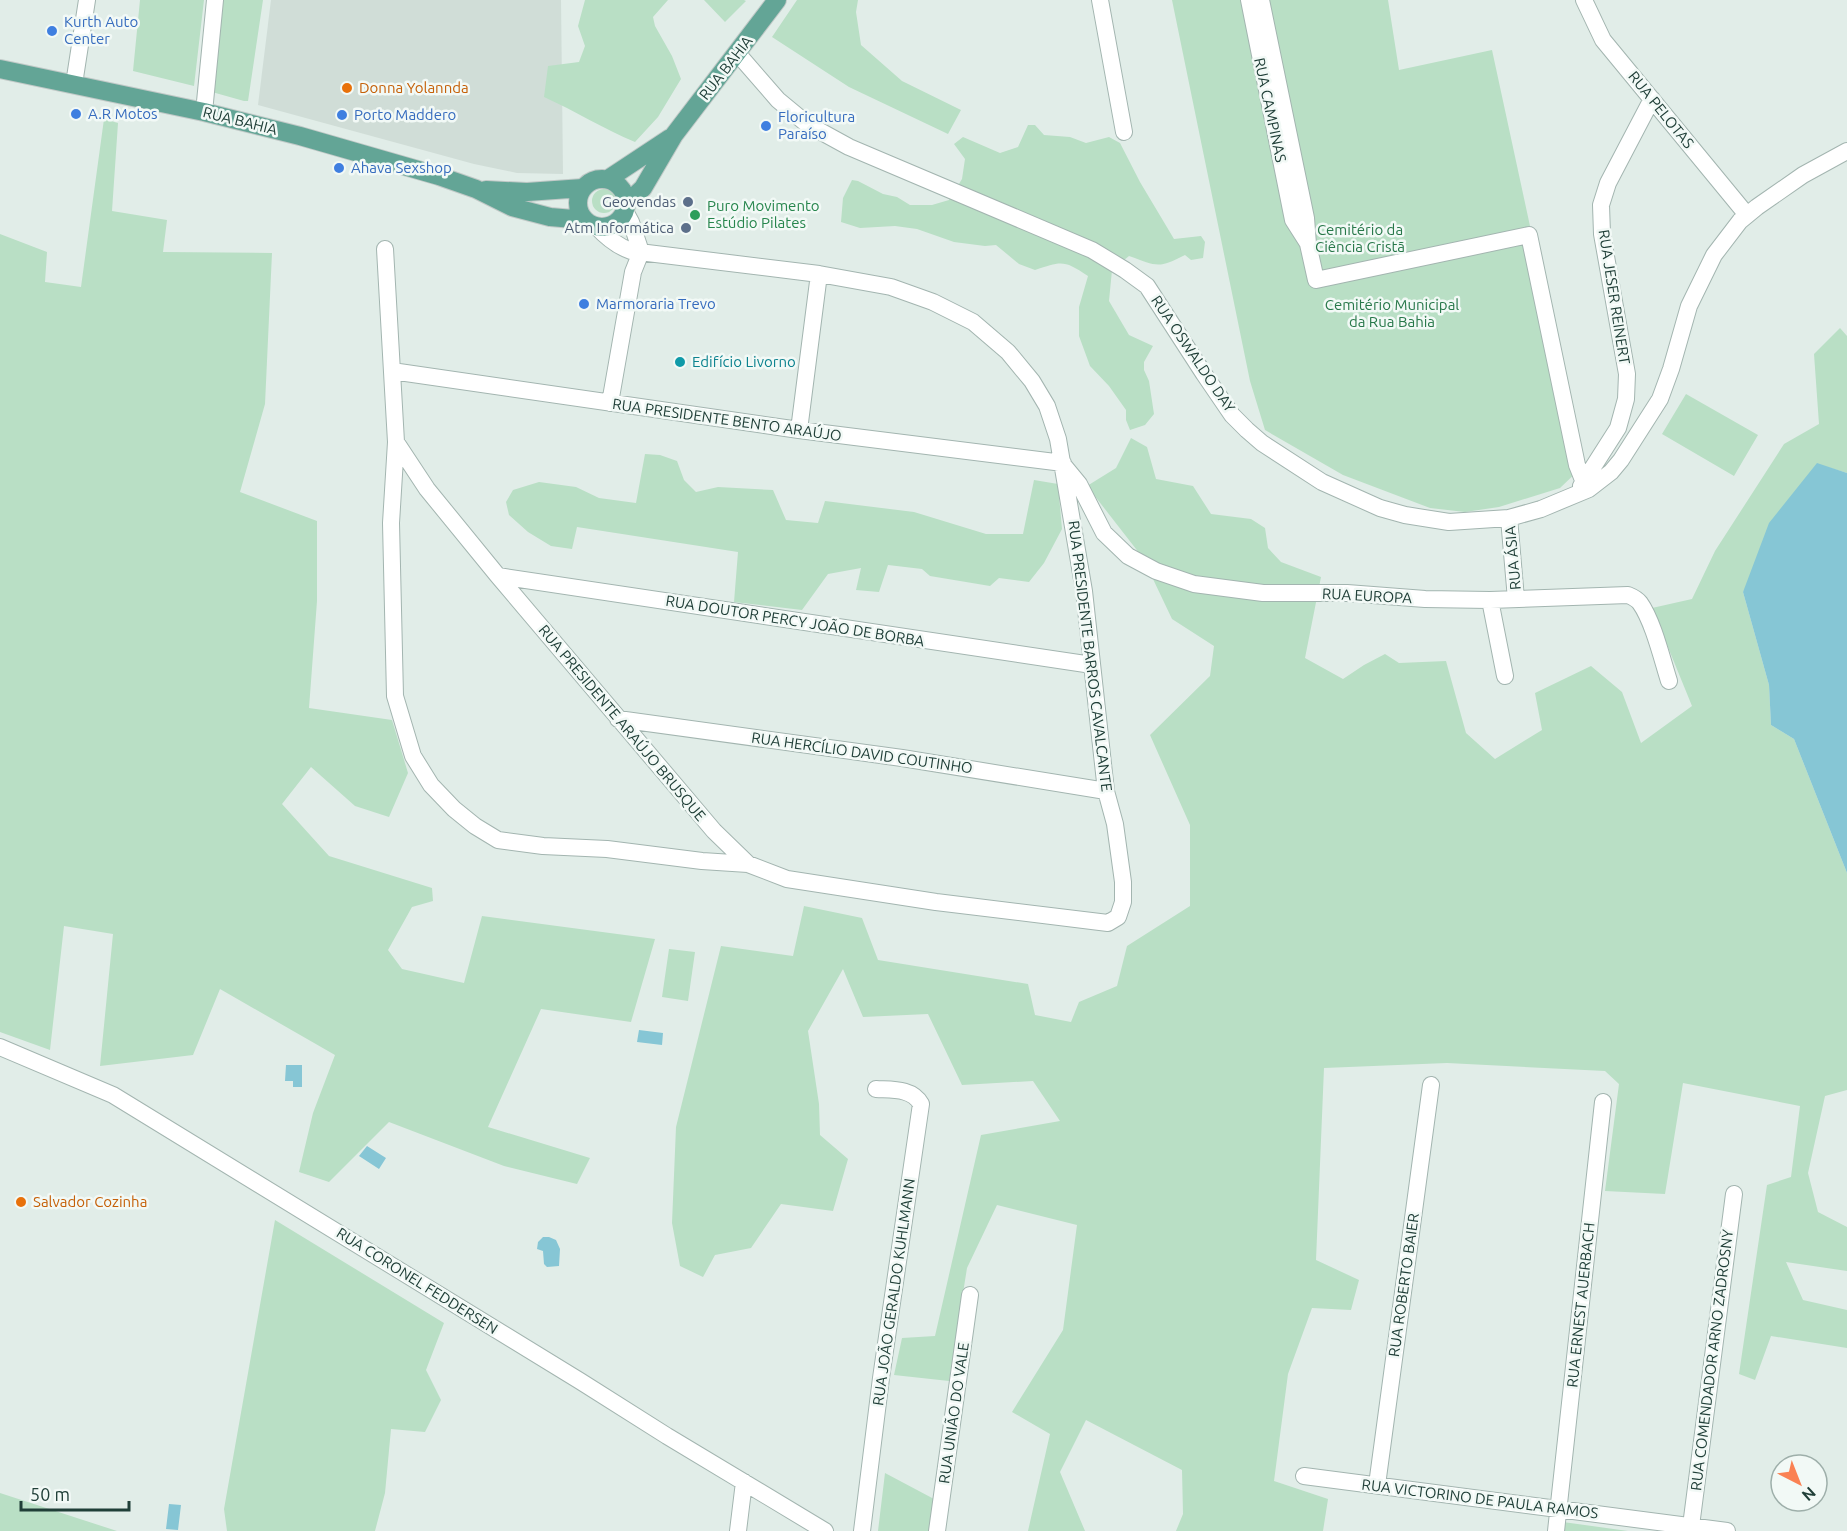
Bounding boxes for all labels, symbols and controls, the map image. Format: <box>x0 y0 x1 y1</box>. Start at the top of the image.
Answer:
place label: Kurth Auto Center <box>64 13 138 47</box>
marker: Kurth Auto Center <box>45 24 59 38</box>
street label: RUA BAHIA <box>695 32 756 103</box>
street label: RUA CAMPINAS <box>1251 56 1290 164</box>
street label: RUA PELOTAS <box>1625 68 1698 152</box>
place label: Donna Yolannda <box>359 79 469 96</box>
marker: Donna Yolannda <box>340 81 354 95</box>
street label: RUA BAHIA <box>201 103 279 138</box>
place label: A.R Motos <box>88 105 158 122</box>
place label: Porto Maddero <box>354 106 456 123</box>
marker: A.R Motos <box>69 107 83 121</box>
marker: Porto Maddero <box>335 108 349 122</box>
place label: Floricultura Paraíso <box>778 108 855 142</box>
marker: Floricultura Paraíso <box>759 119 773 133</box>
place label: Ahava Sexshop <box>351 159 452 176</box>
marker: Ahava Sexshop <box>332 161 346 175</box>
place label: Geovendas <box>602 193 676 210</box>
marker: Geovendas <box>681 195 695 209</box>
place label: Puro Movimento Estúdio Pilates <box>707 197 820 231</box>
marker: Puro Movimento Estúdio Pilates <box>688 208 702 222</box>
place label: Atm Informática <box>565 219 674 236</box>
marker: Atm Informática <box>679 221 693 235</box>
park label: Cemitério da Ciência Cristã <box>1315 221 1405 255</box>
street label: RUA JESER REINERT <box>1595 228 1634 366</box>
street label: RUA OSWALDO DAY <box>1148 292 1239 415</box>
place label: Marmoraria Trevo <box>596 295 716 312</box>
park label: Cemitério Municipal da Rua Bahia <box>1325 296 1459 330</box>
marker: Marmoraria Trevo <box>577 297 591 311</box>
place label: Edifício Livorno <box>692 353 796 370</box>
marker: Edifício Livorno <box>673 355 687 369</box>
street label: RUA PRESIDENTE BENTO ARAÚJO <box>611 395 843 444</box>
street label: RUA PRESIDENTE BARROS CAVALCANTE <box>1065 519 1116 792</box>
street label: RUA ÁSIA <box>1501 525 1524 591</box>
street label: RUA EUROPA <box>1321 585 1413 606</box>
street label: RUA DOUTOR PERCY JOÃO DE BORBA <box>664 592 926 649</box>
street label: RUA PRESIDENTE ARAÚJO BRUSQUE <box>535 621 709 824</box>
street label: RUA HERCÍLIO DAVID COUTINHO <box>750 729 974 776</box>
street label: RUA JOÃO GERALDO KUHLMANN <box>869 1177 918 1407</box>
place label: Salvador Cozinha <box>33 1193 147 1210</box>
marker: Salvador Cozinha <box>14 1195 28 1209</box>
street label: RUA ROBERTO BAIER <box>1385 1212 1422 1358</box>
street label: RUA ERNEST AUERBACH <box>1563 1222 1598 1388</box>
street label: RUA CORONEL FEDDERSEN <box>334 1224 501 1337</box>
street label: RUA COMENDADOR ARNO ZADROSNY <box>1687 1228 1736 1492</box>
street label: RUA UNIÃO DO VALE <box>935 1341 972 1485</box>
north arrow <box>1769 1453 1829 1513</box>
scale bar <box>21 1474 129 1512</box>
street label: RUA VICTORINO DE PAULA RAMOS <box>1361 1476 1600 1521</box>
text: N <box>1799 1483 1819 1505</box>
text: 50 m <box>30 1484 70 1504</box>

